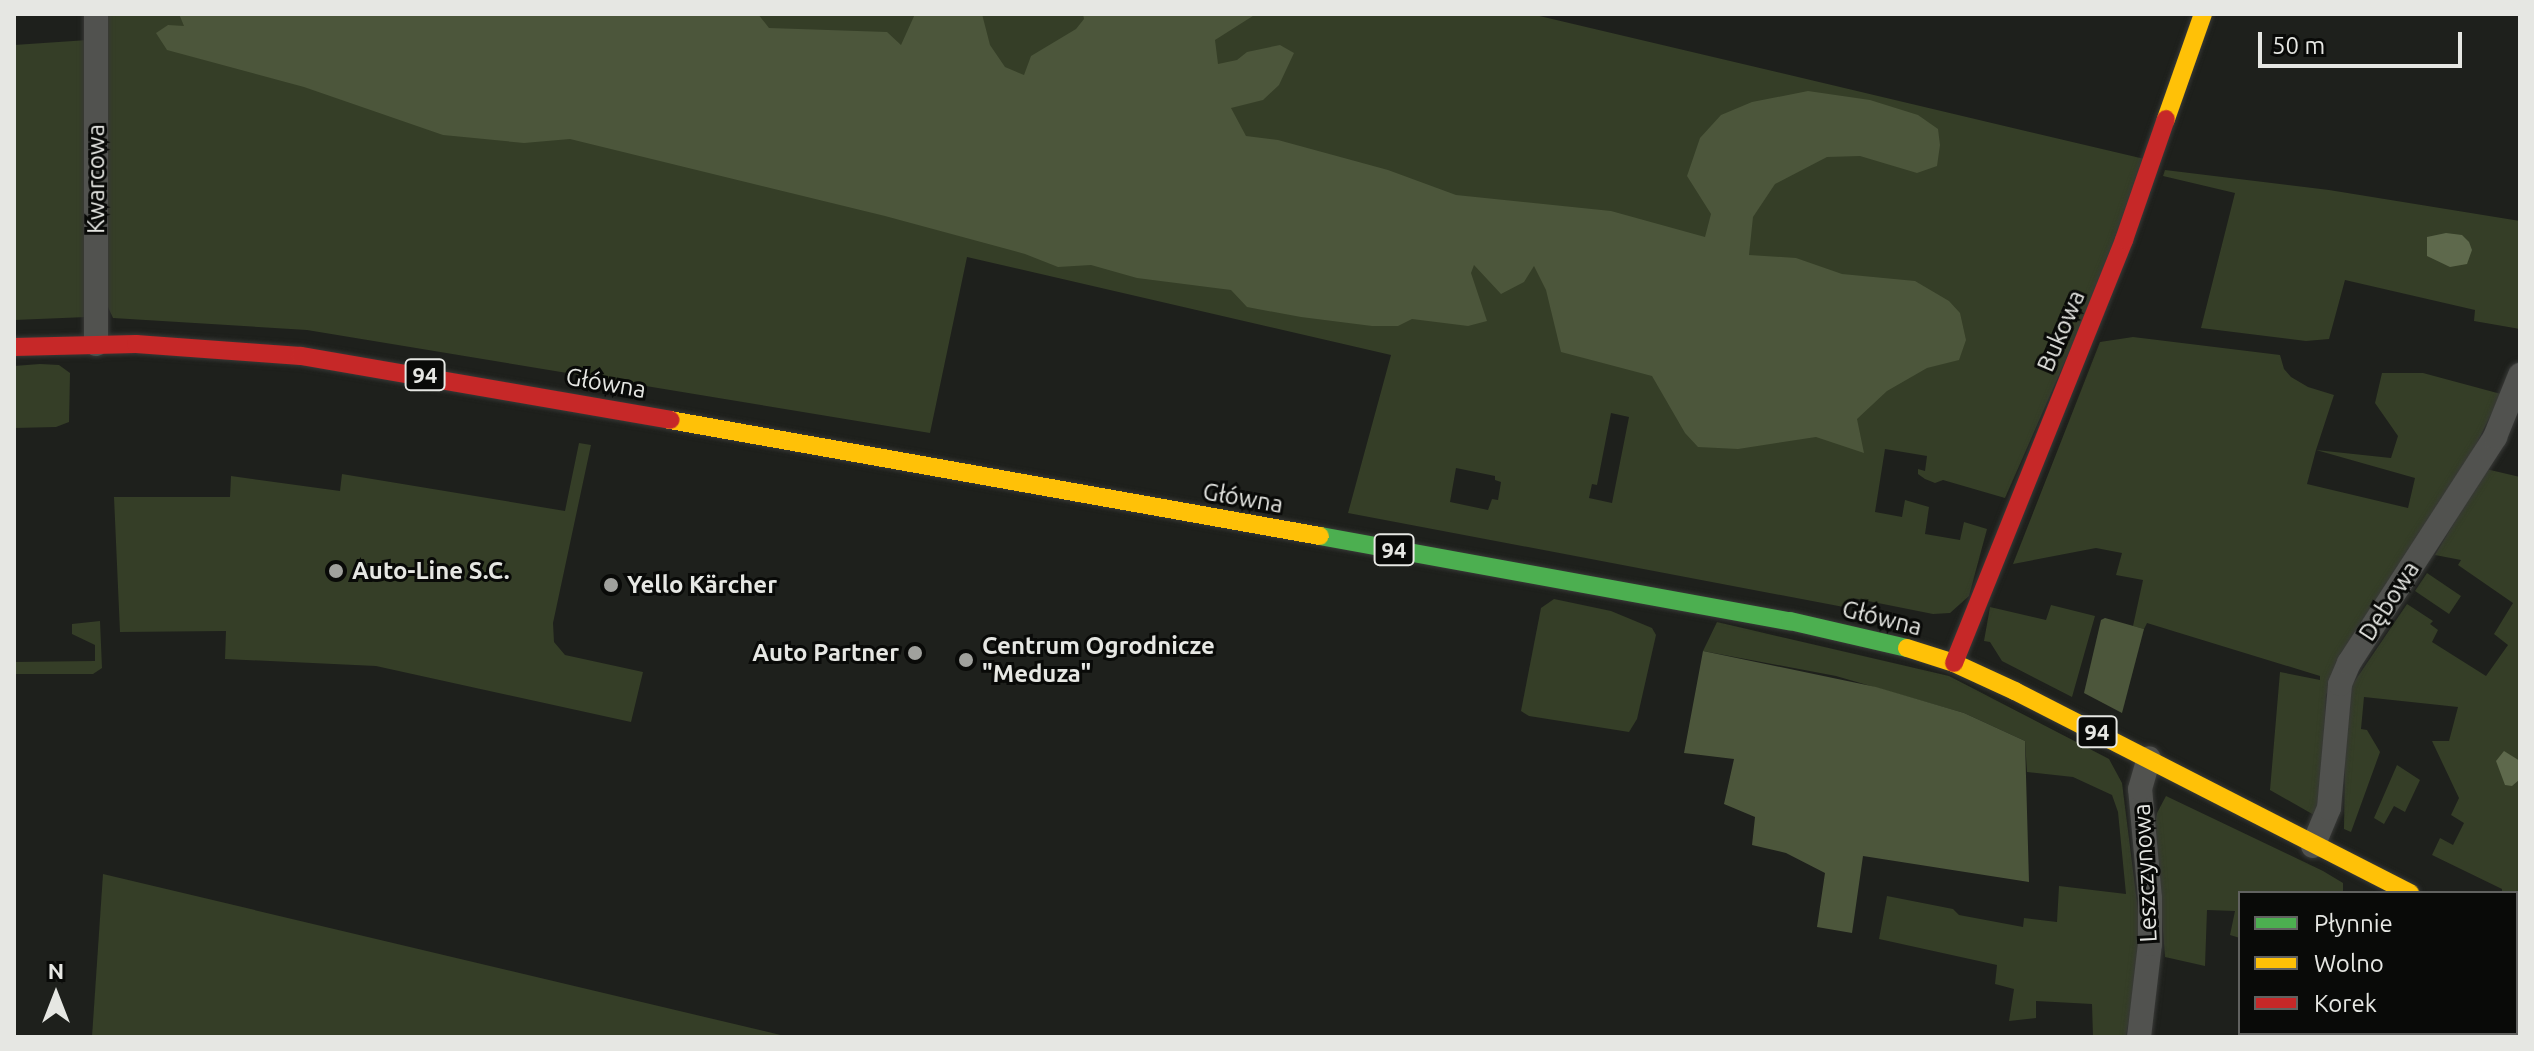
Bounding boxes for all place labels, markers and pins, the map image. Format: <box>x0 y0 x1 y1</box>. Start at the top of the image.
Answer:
place label: Auto-Line S.C. <box>352 557 510 585</box>
marker: Auto-Line S.C. <box>327 562 345 580</box>
place label: Yello Kärcher <box>627 571 777 599</box>
marker: Yello Kärcher <box>602 576 620 594</box>
place label: Centrum Ogrodnicze "Meduza" <box>982 632 1215 688</box>
place label: Auto Partner <box>752 639 899 667</box>
marker: Auto Partner <box>906 644 924 662</box>
marker: Centrum Ogrodnicze "Meduza" <box>957 651 975 669</box>

